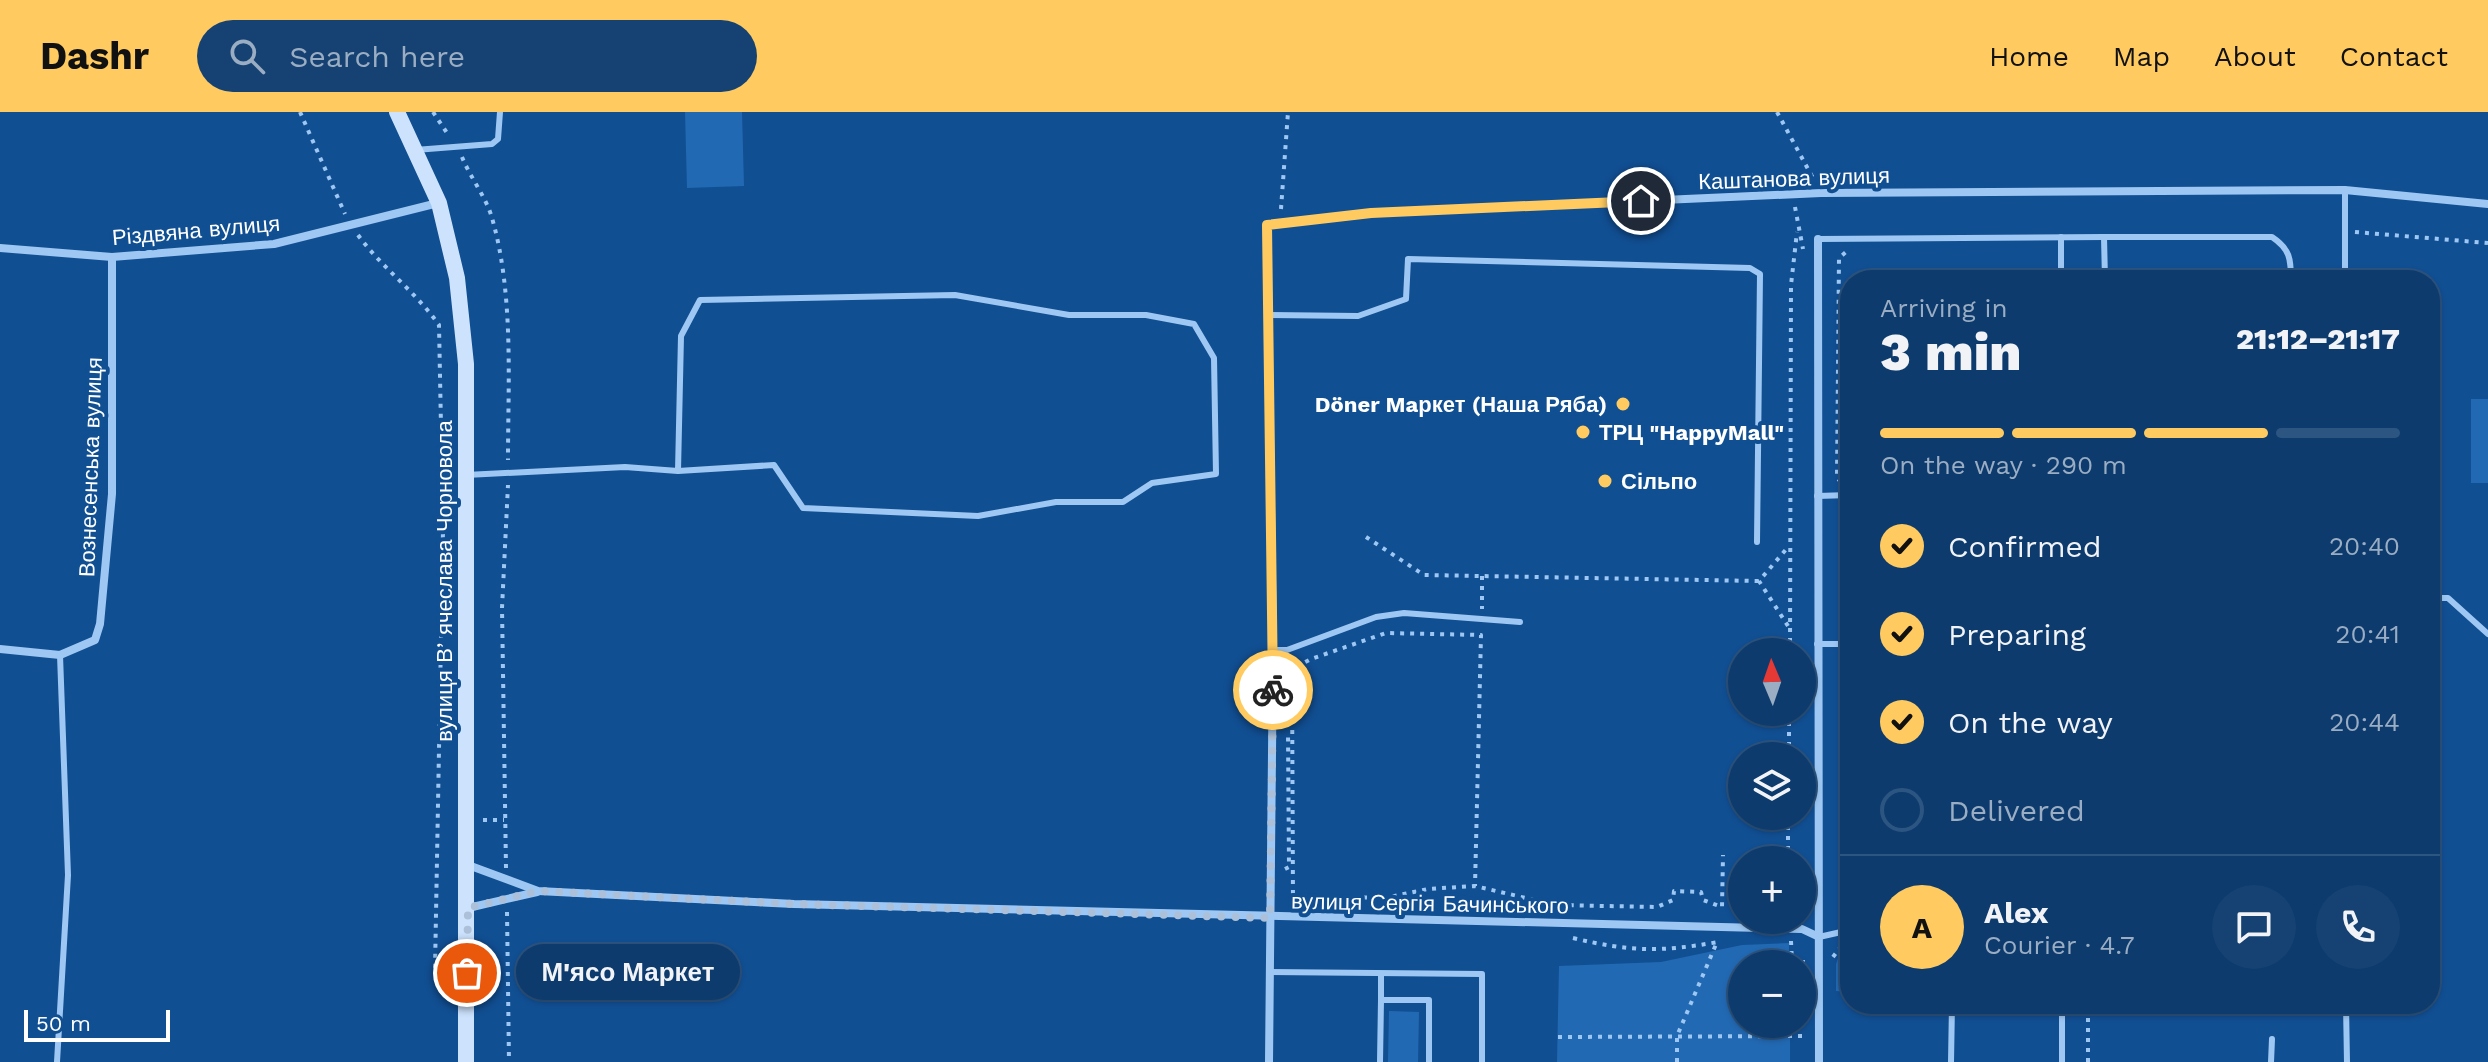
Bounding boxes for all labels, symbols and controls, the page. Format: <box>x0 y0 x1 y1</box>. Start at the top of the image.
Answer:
search box <box>197 20 757 92</box>
text: Dashr <box>40 34 149 78</box>
icon: search <box>225 34 269 78</box>
text: Search here <box>289 39 465 74</box>
text: Home <box>1989 40 2069 73</box>
text: Map <box>2113 40 2170 73</box>
text: About <box>2214 40 2296 73</box>
text: Contact <box>2340 40 2448 73</box>
street label: Каштанова вулиця <box>1698 163 1890 194</box>
pin <box>1607 167 1675 235</box>
icon: home <box>1619 179 1663 223</box>
street label: Різдвяна вулиця <box>111 211 281 250</box>
text: Arriving in <box>1880 293 2008 323</box>
text: 21:12–21:17 <box>2236 321 2400 356</box>
text: 3 min <box>1880 322 2022 383</box>
street label: Вознесенська вулиця <box>74 357 107 577</box>
place label: Döner Maркет (Наша Ряба) <box>1315 392 1607 417</box>
marker: Döner Maркет (Наша Ряба) <box>1614 395 1632 413</box>
street label: вулиця Вʼячеслава Чорновола <box>432 420 457 742</box>
place label: ТРЦ "HappyMall" <box>1599 420 1784 445</box>
marker: ТРЦ "HappyMall" <box>1574 423 1592 441</box>
text: On the way · 290 m <box>1880 450 2127 480</box>
place label: Сільпо <box>1621 469 1697 494</box>
marker: Сільпо <box>1596 472 1614 490</box>
icon: check <box>1880 524 1924 568</box>
text: Confirmed <box>1948 529 2102 564</box>
text: 20:40 <box>2329 531 2400 561</box>
icon: check <box>1880 612 1924 656</box>
text: Preparing <box>1948 617 2086 652</box>
text: 20:41 <box>2335 619 2400 649</box>
north arrow <box>1728 638 1816 726</box>
map controls <box>1728 638 1816 1038</box>
courier <box>1233 650 1313 730</box>
icon: bike <box>1251 668 1295 712</box>
icon: check <box>1880 700 1924 744</box>
text: On the way <box>1948 705 2113 740</box>
text: 20:44 <box>2329 707 2400 737</box>
button: layers <box>1728 742 1816 830</box>
text: Delivered <box>1948 793 2085 828</box>
button: + <box>1728 846 1816 934</box>
button: chat <box>2212 885 2296 969</box>
button: phone <box>2316 885 2400 969</box>
street label: вулиця Сергія Бачинського <box>1291 889 1569 918</box>
text: Alex <box>1984 895 2048 930</box>
text: A <box>1912 910 1932 945</box>
text: Courier · 4.7 <box>1984 930 2134 960</box>
pin <box>433 939 501 1007</box>
callout: М'ясо Маркет <box>515 945 739 1001</box>
button: − <box>1728 950 1816 1038</box>
icon: bag <box>445 951 489 995</box>
text: М'ясо Маркет <box>542 957 714 987</box>
scale bar <box>24 1006 170 1042</box>
text: 50 m <box>36 1011 91 1036</box>

